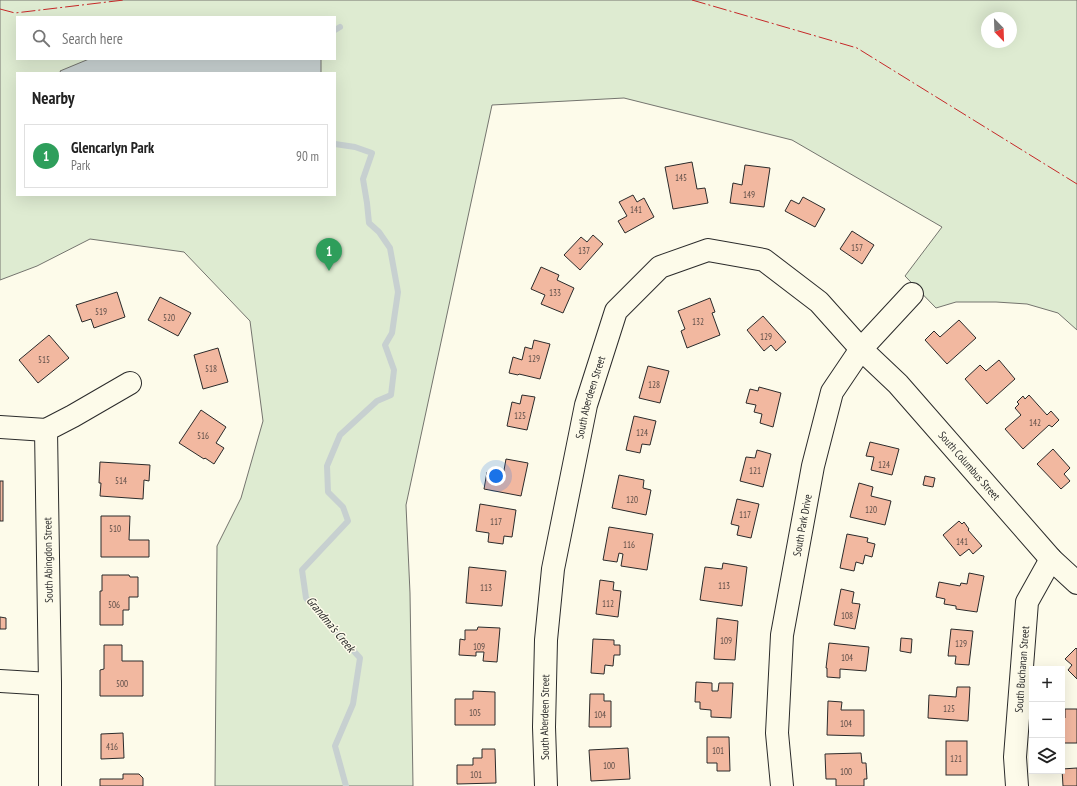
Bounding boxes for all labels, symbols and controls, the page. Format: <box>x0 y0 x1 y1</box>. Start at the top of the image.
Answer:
north arrow <box>981 12 1017 48</box>
search box <box>16 16 336 60</box>
icon: search <box>30 27 52 49</box>
text: Search here <box>62 29 123 48</box>
text: Nearby <box>32 87 75 109</box>
text: Glencarlyn Park <box>71 138 154 157</box>
text: 1 <box>43 148 49 165</box>
text: 90 m <box>296 148 319 165</box>
text: Park <box>71 157 90 174</box>
house number: 145 <box>675 172 687 183</box>
house number: 149 <box>743 189 755 200</box>
house number: 141 <box>630 204 642 215</box>
pin: 1 <box>316 238 342 271</box>
house number: 157 <box>851 242 863 253</box>
house number: 137 <box>578 245 590 256</box>
house number: 133 <box>549 287 561 298</box>
house number: 519 <box>95 306 107 317</box>
house number: 520 <box>163 312 175 323</box>
house number: 132 <box>692 316 704 327</box>
house number: 129 <box>760 331 772 342</box>
house number: 129 <box>528 353 540 364</box>
house number: 515 <box>38 354 50 365</box>
street label: South Aberdeen Street <box>572 354 608 440</box>
house number: 518 <box>205 363 217 374</box>
house number: 128 <box>648 379 660 390</box>
house number: 125 <box>514 410 526 421</box>
house number: 142 <box>1029 417 1041 428</box>
house number: 124 <box>636 427 648 438</box>
street label: South Columbus Street <box>935 428 1003 503</box>
house number: 516 <box>197 430 209 441</box>
house number: 124 <box>878 459 890 470</box>
house number: 121 <box>749 465 761 476</box>
your location <box>486 466 506 486</box>
house number: 514 <box>115 475 127 486</box>
street label: South Park Drive <box>790 493 815 557</box>
house number: 120 <box>626 494 638 505</box>
house number: 120 <box>865 504 877 515</box>
house number: 117 <box>739 509 751 520</box>
house number: 117 <box>490 516 502 527</box>
street label: South Abingdon Street <box>40 517 56 603</box>
house number: 510 <box>109 523 121 534</box>
house number: 141 <box>956 536 968 547</box>
house number: 116 <box>623 539 635 550</box>
house number: 113 <box>718 580 730 591</box>
house number: 113 <box>480 582 492 593</box>
water label: Grandma's Creek <box>303 593 360 656</box>
house number: 112 <box>602 598 614 609</box>
house number: 506 <box>108 599 120 610</box>
house number: 108 <box>841 610 853 621</box>
street label: South Buchanan Street <box>1011 625 1032 713</box>
house number: 109 <box>720 635 732 646</box>
house number: 129 <box>955 638 967 649</box>
house number: 109 <box>473 641 485 652</box>
house number: 104 <box>841 652 853 663</box>
map controls <box>1029 666 1065 774</box>
button: + <box>1029 666 1065 702</box>
street label: South Aberdeen Street <box>537 674 552 760</box>
house number: 500 <box>116 678 128 689</box>
button: − <box>1029 702 1065 738</box>
house number: 125 <box>943 703 955 714</box>
house number: 105 <box>469 707 481 718</box>
house number: 104 <box>594 709 606 720</box>
house number: 104 <box>840 718 852 729</box>
button: layers <box>1029 738 1065 774</box>
house number: 416 <box>106 741 118 752</box>
house number: 101 <box>712 745 724 756</box>
house number: 121 <box>950 753 962 764</box>
house number: 100 <box>603 760 615 771</box>
house number: 100 <box>840 766 852 777</box>
house number: 101 <box>470 769 482 780</box>

